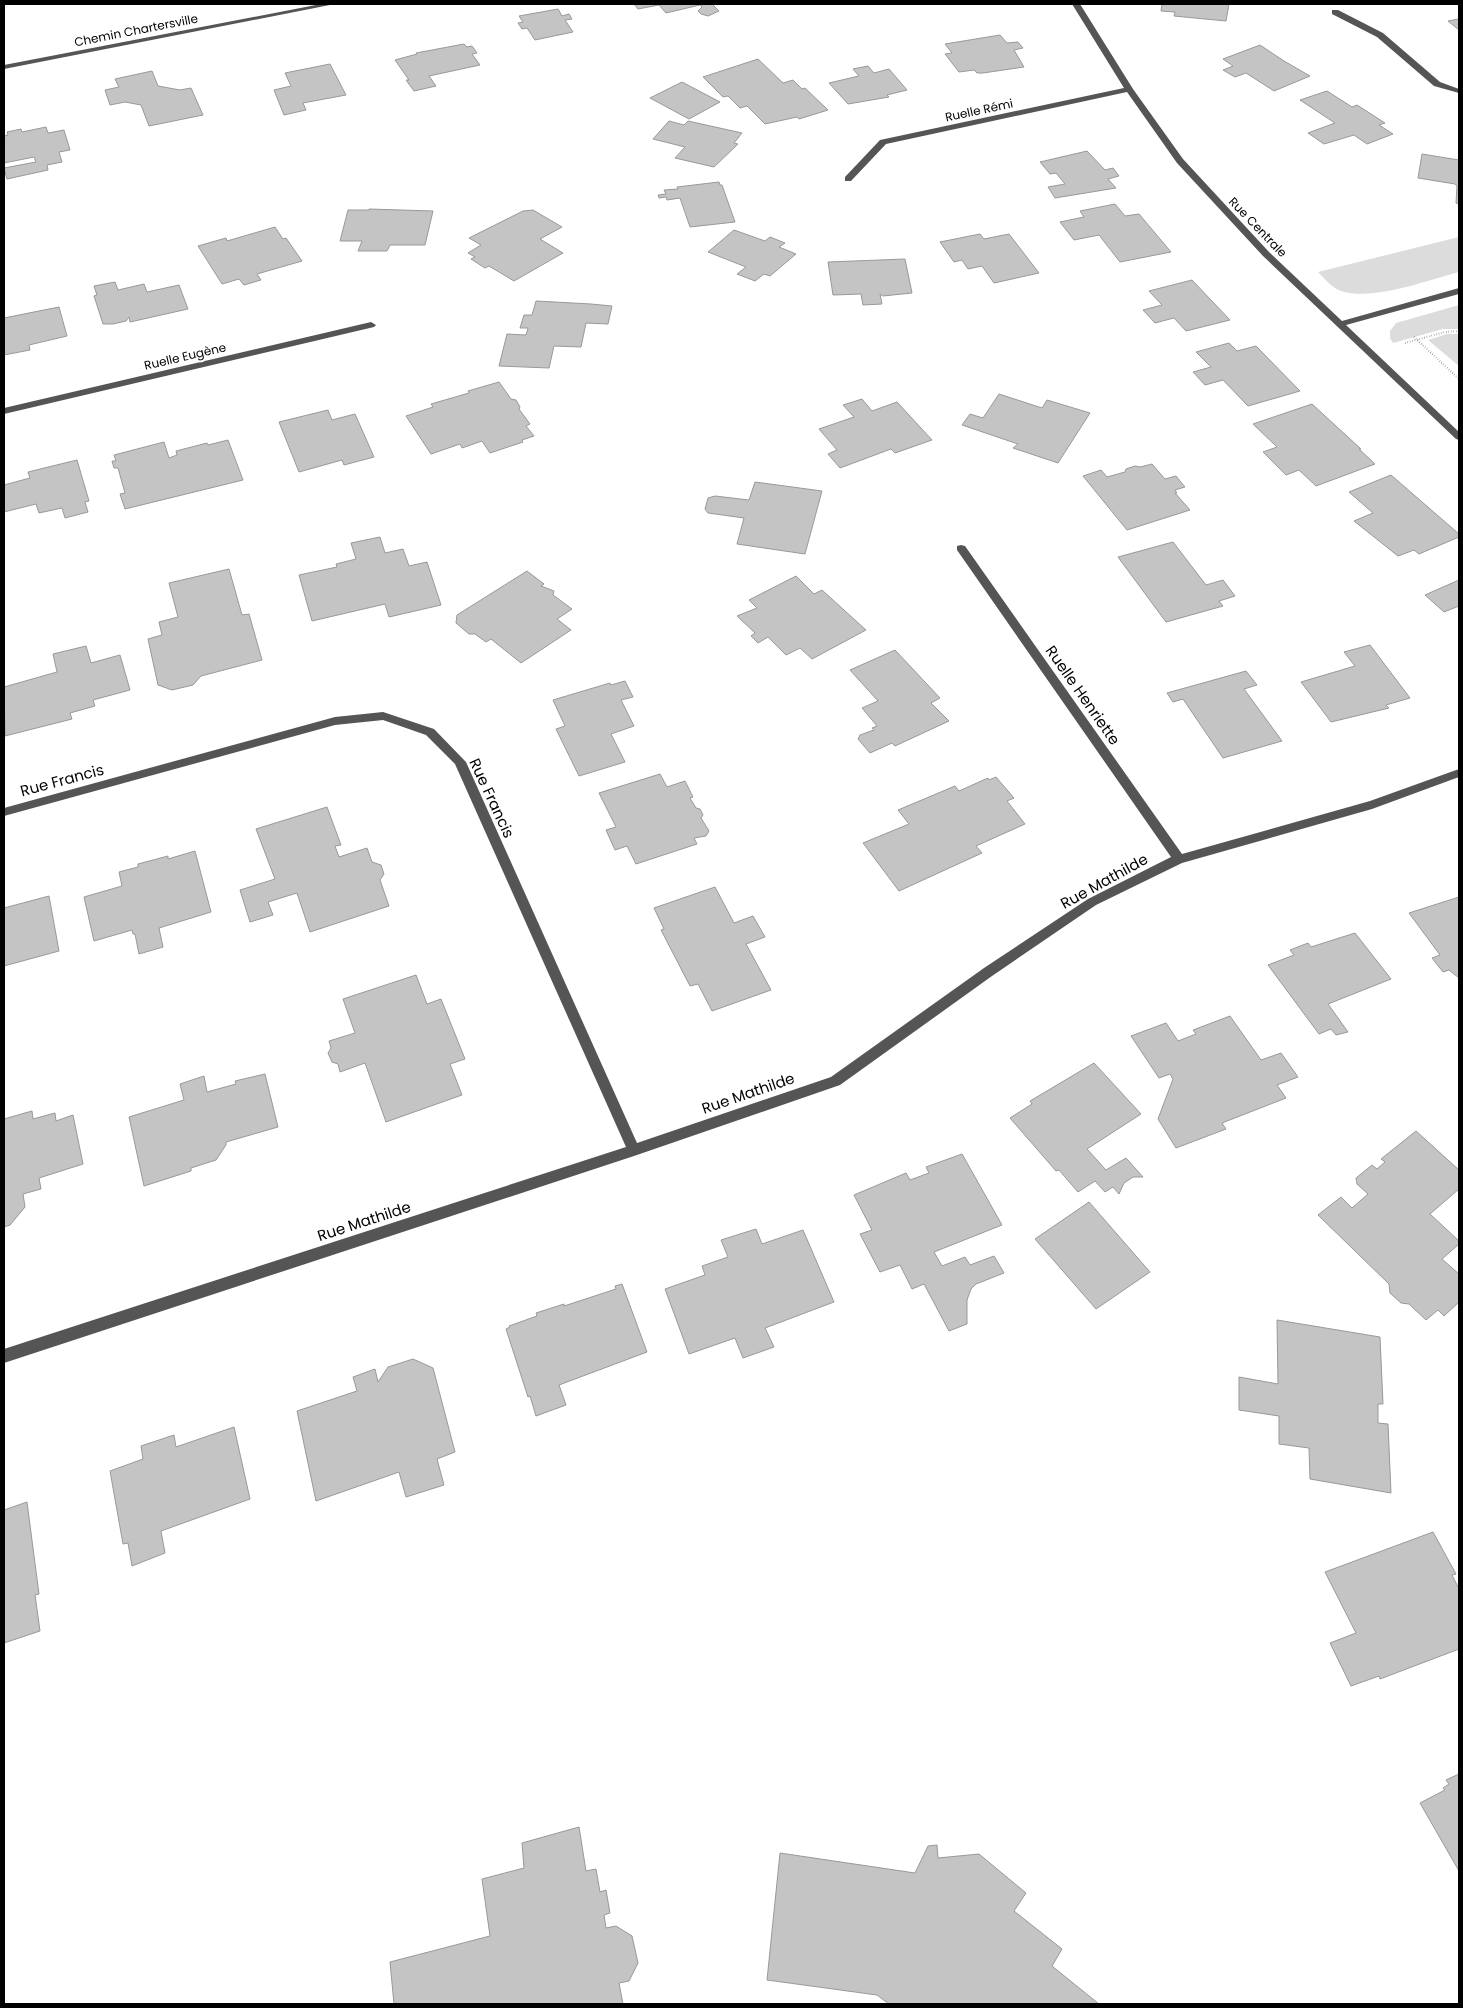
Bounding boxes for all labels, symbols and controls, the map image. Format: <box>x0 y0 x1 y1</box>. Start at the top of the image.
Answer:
street label: Chemin Chartersville <box>73 10 199 50</box>
street label: Ruelle Rémi <box>943 95 1015 125</box>
street label: Rue Centrale <box>1225 193 1291 261</box>
street label: Ruelle Eugène <box>142 338 228 374</box>
street label: Ruelle Henriette <box>1041 641 1125 749</box>
street label: Rue Francis <box>464 755 520 841</box>
street label: Rue Francis <box>18 759 106 801</box>
street label: Rue Mathilde <box>1057 848 1151 914</box>
street label: Rue Mathilde <box>699 1067 797 1119</box>
street label: Rue Mathilde <box>315 1196 413 1246</box>

